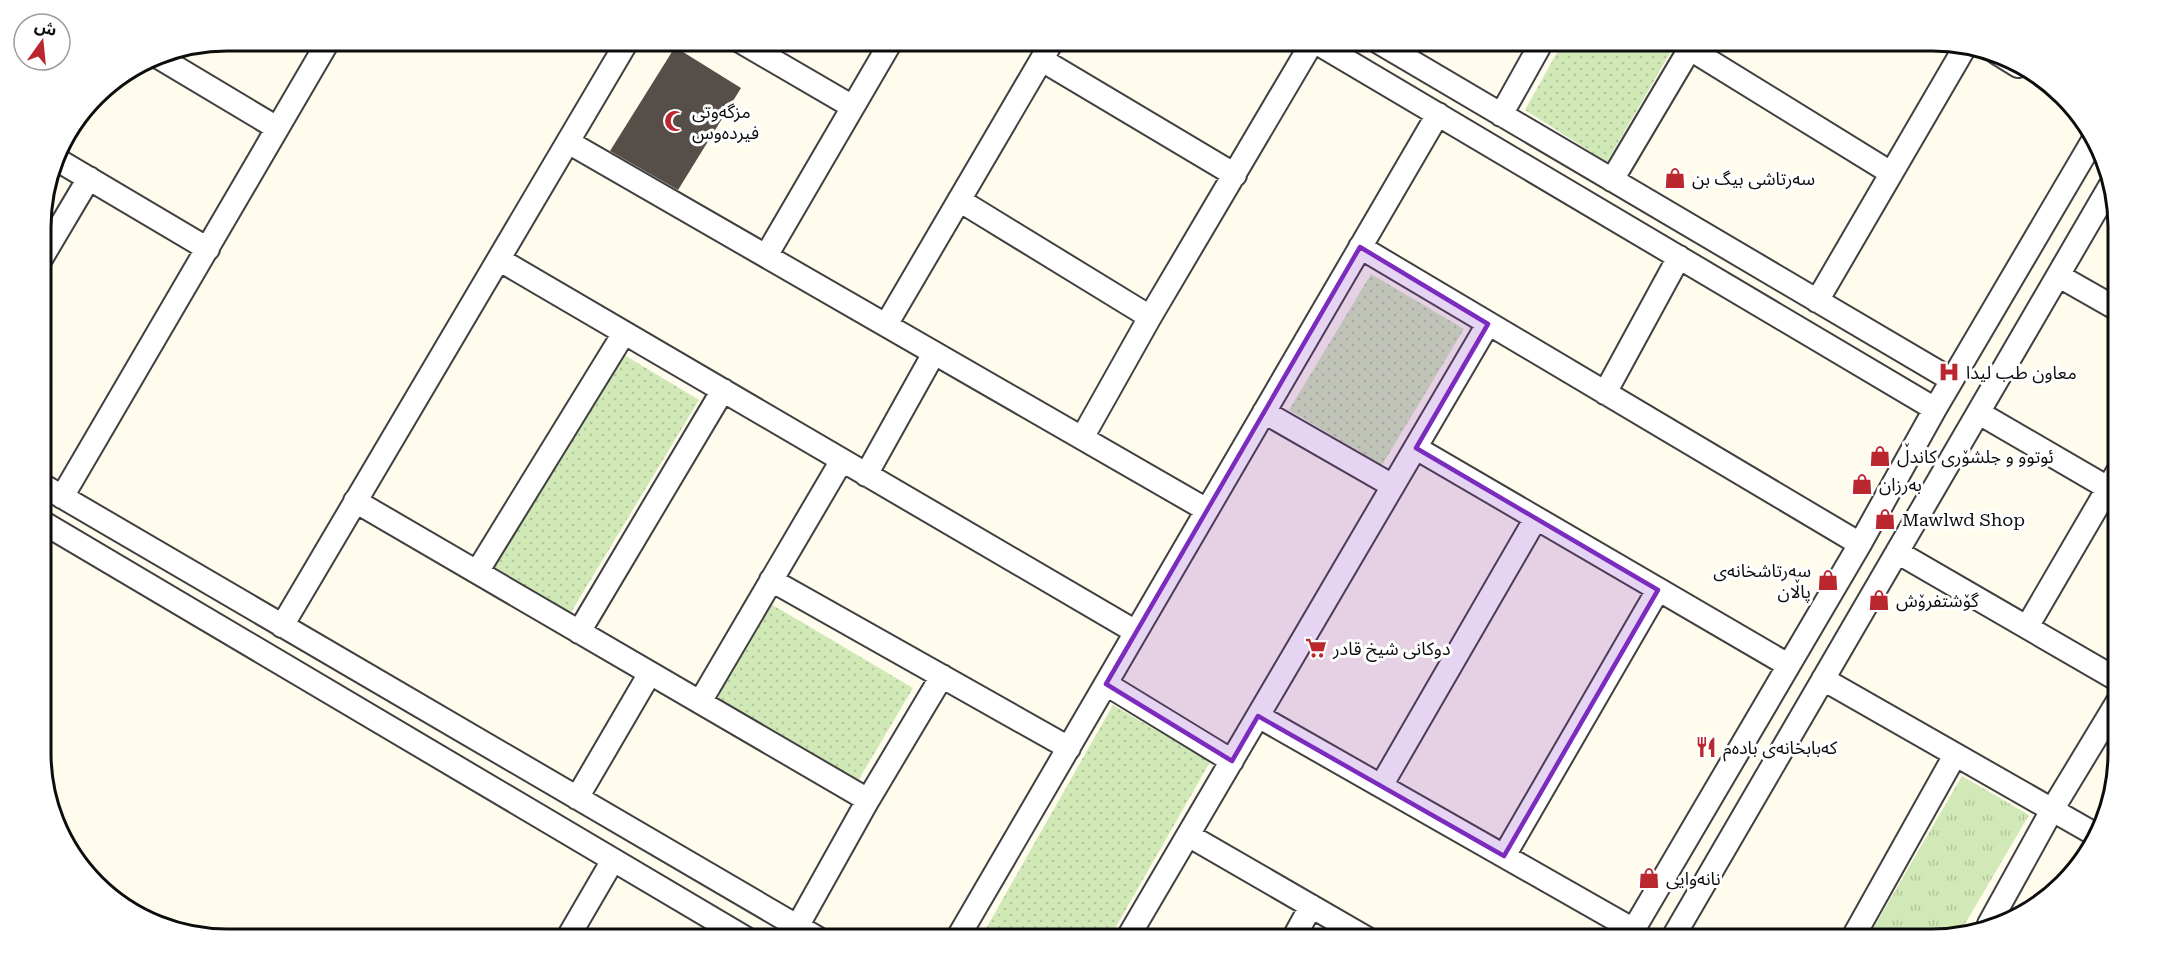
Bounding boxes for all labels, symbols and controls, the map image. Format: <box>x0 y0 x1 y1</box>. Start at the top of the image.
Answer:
north arrow <box>12 12 72 72</box>
text: ش <box>33 16 59 40</box>
place label: مزگە‌وتی فیردە‌وس <box>692 101 759 144</box>
mosque icon: مزگە‌وتی فیردە‌وس <box>663 109 687 133</box>
shop icon: سەرتاشی بیگ بن <box>1663 166 1687 190</box>
place label: سەرتاشی بیگ بن <box>1692 168 1815 190</box>
hospital icon: معاون طب لیدا <box>1937 360 1961 384</box>
place label: معاون طب لیدا <box>1966 362 2077 384</box>
place label: ئوتوو و جلشۆری کاندڵ <box>1897 443 2054 468</box>
shop icon: ئوتوو و جلشۆری کاندڵ <box>1868 444 1892 468</box>
shop icon: بەرزان <box>1850 472 1874 496</box>
place label: بەرزان <box>1879 474 1922 496</box>
shop icon: Mawlwd Shop <box>1873 507 1897 531</box>
place label: Mawlwd Shop <box>1902 509 2025 530</box>
place label: سەرتاشخانەی پاڵان <box>1713 560 1811 603</box>
shop icon: سەرتاشخانەی پاڵان <box>1816 568 1840 592</box>
shop icon: گۆشتفرۆش <box>1867 588 1891 612</box>
place label: گۆشتفرۆش <box>1896 590 1979 612</box>
supermarket icon: دوکانی شیخ قادر <box>1304 636 1328 660</box>
place label: دوکانی شیخ قادر <box>1332 638 1450 662</box>
restaurant icon: کەبابخانەی بادەم <box>1694 735 1718 759</box>
place label: کەبابخانەی بادەم <box>1723 737 1838 762</box>
shop icon: نانەوایی <box>1637 866 1661 890</box>
place label: نانەوایی <box>1666 868 1721 890</box>

